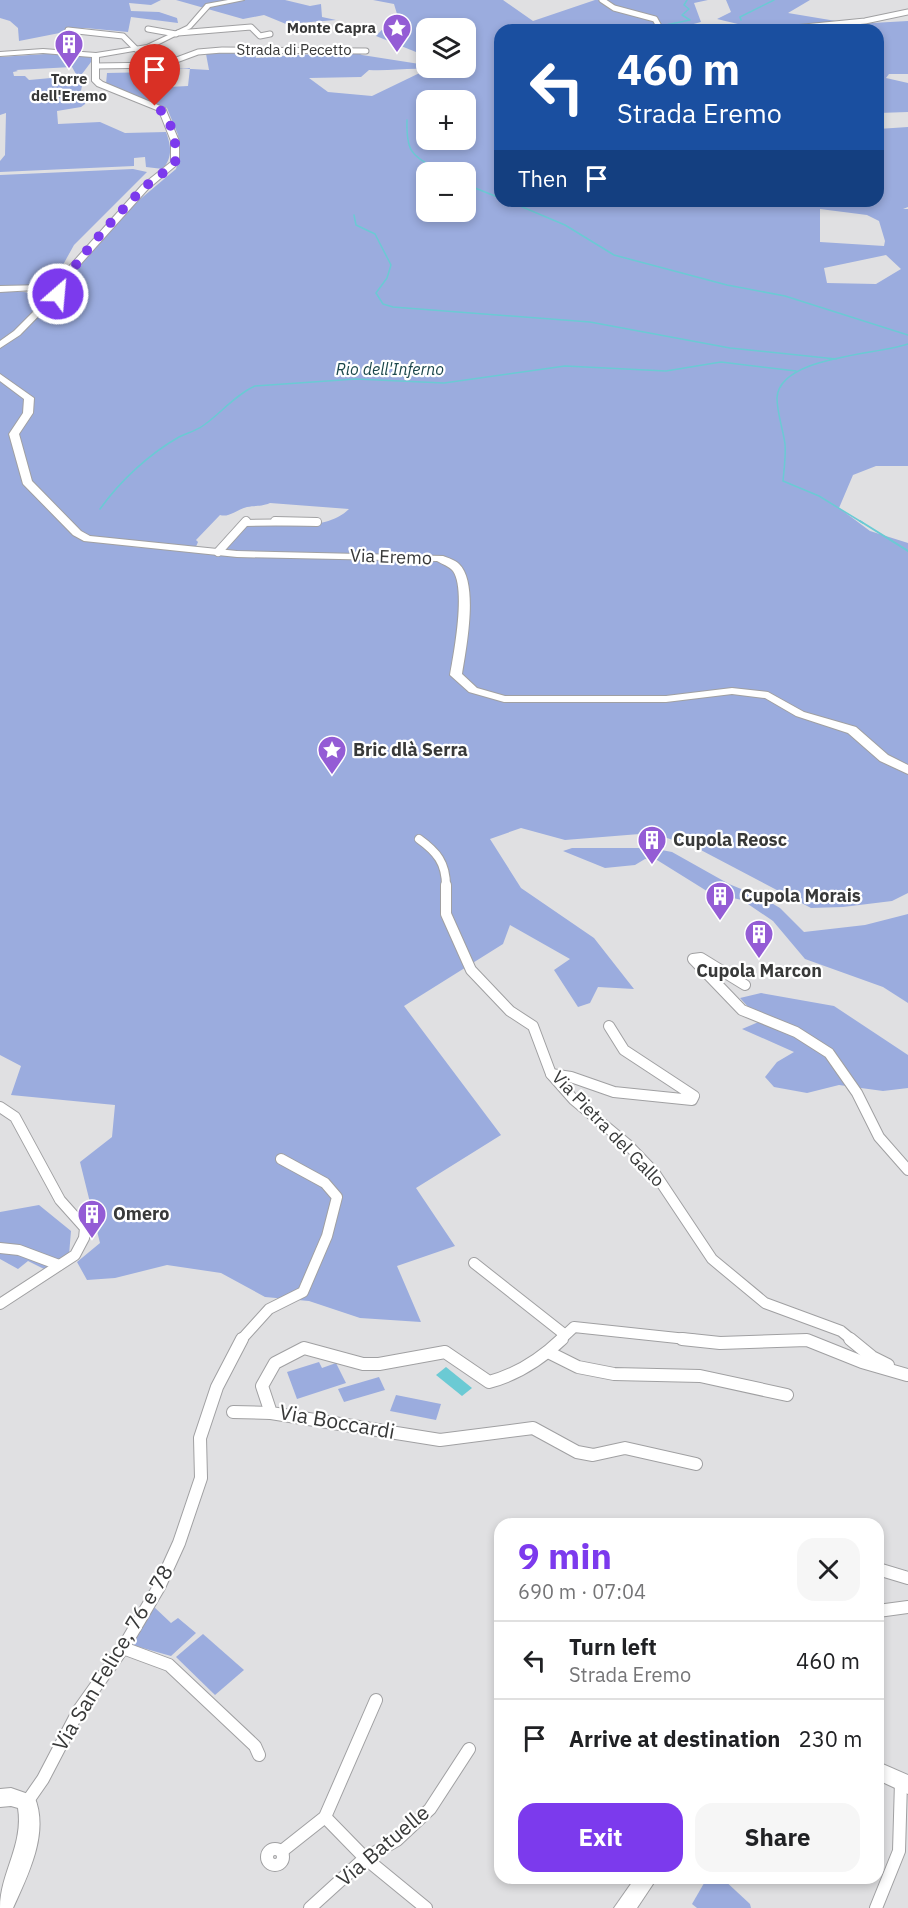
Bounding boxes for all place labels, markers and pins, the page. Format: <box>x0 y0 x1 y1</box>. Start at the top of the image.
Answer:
place icon: Monte Capra <box>381 12 413 54</box>
place label: Monte Capra <box>287 18 376 37</box>
building icon: Torre dell'Eremo <box>53 28 85 70</box>
pin <box>129 44 180 106</box>
place label: Torre dell'Eremo <box>31 69 107 105</box>
place icon: Bric dlà Serra <box>316 734 348 776</box>
place label: Bric dlà Serra <box>353 738 468 761</box>
building icon: Cupola Reosc <box>636 824 668 866</box>
place label: Cupola Reosc <box>673 828 787 851</box>
building icon: Cupola Morais <box>704 880 736 922</box>
place label: Cupola Morais <box>741 884 861 907</box>
building icon: Cupola Marcon <box>743 918 775 960</box>
place label: Cupola Marcon <box>696 959 822 982</box>
building icon: Omero <box>76 1198 108 1240</box>
place label: Omero <box>113 1202 169 1225</box>

